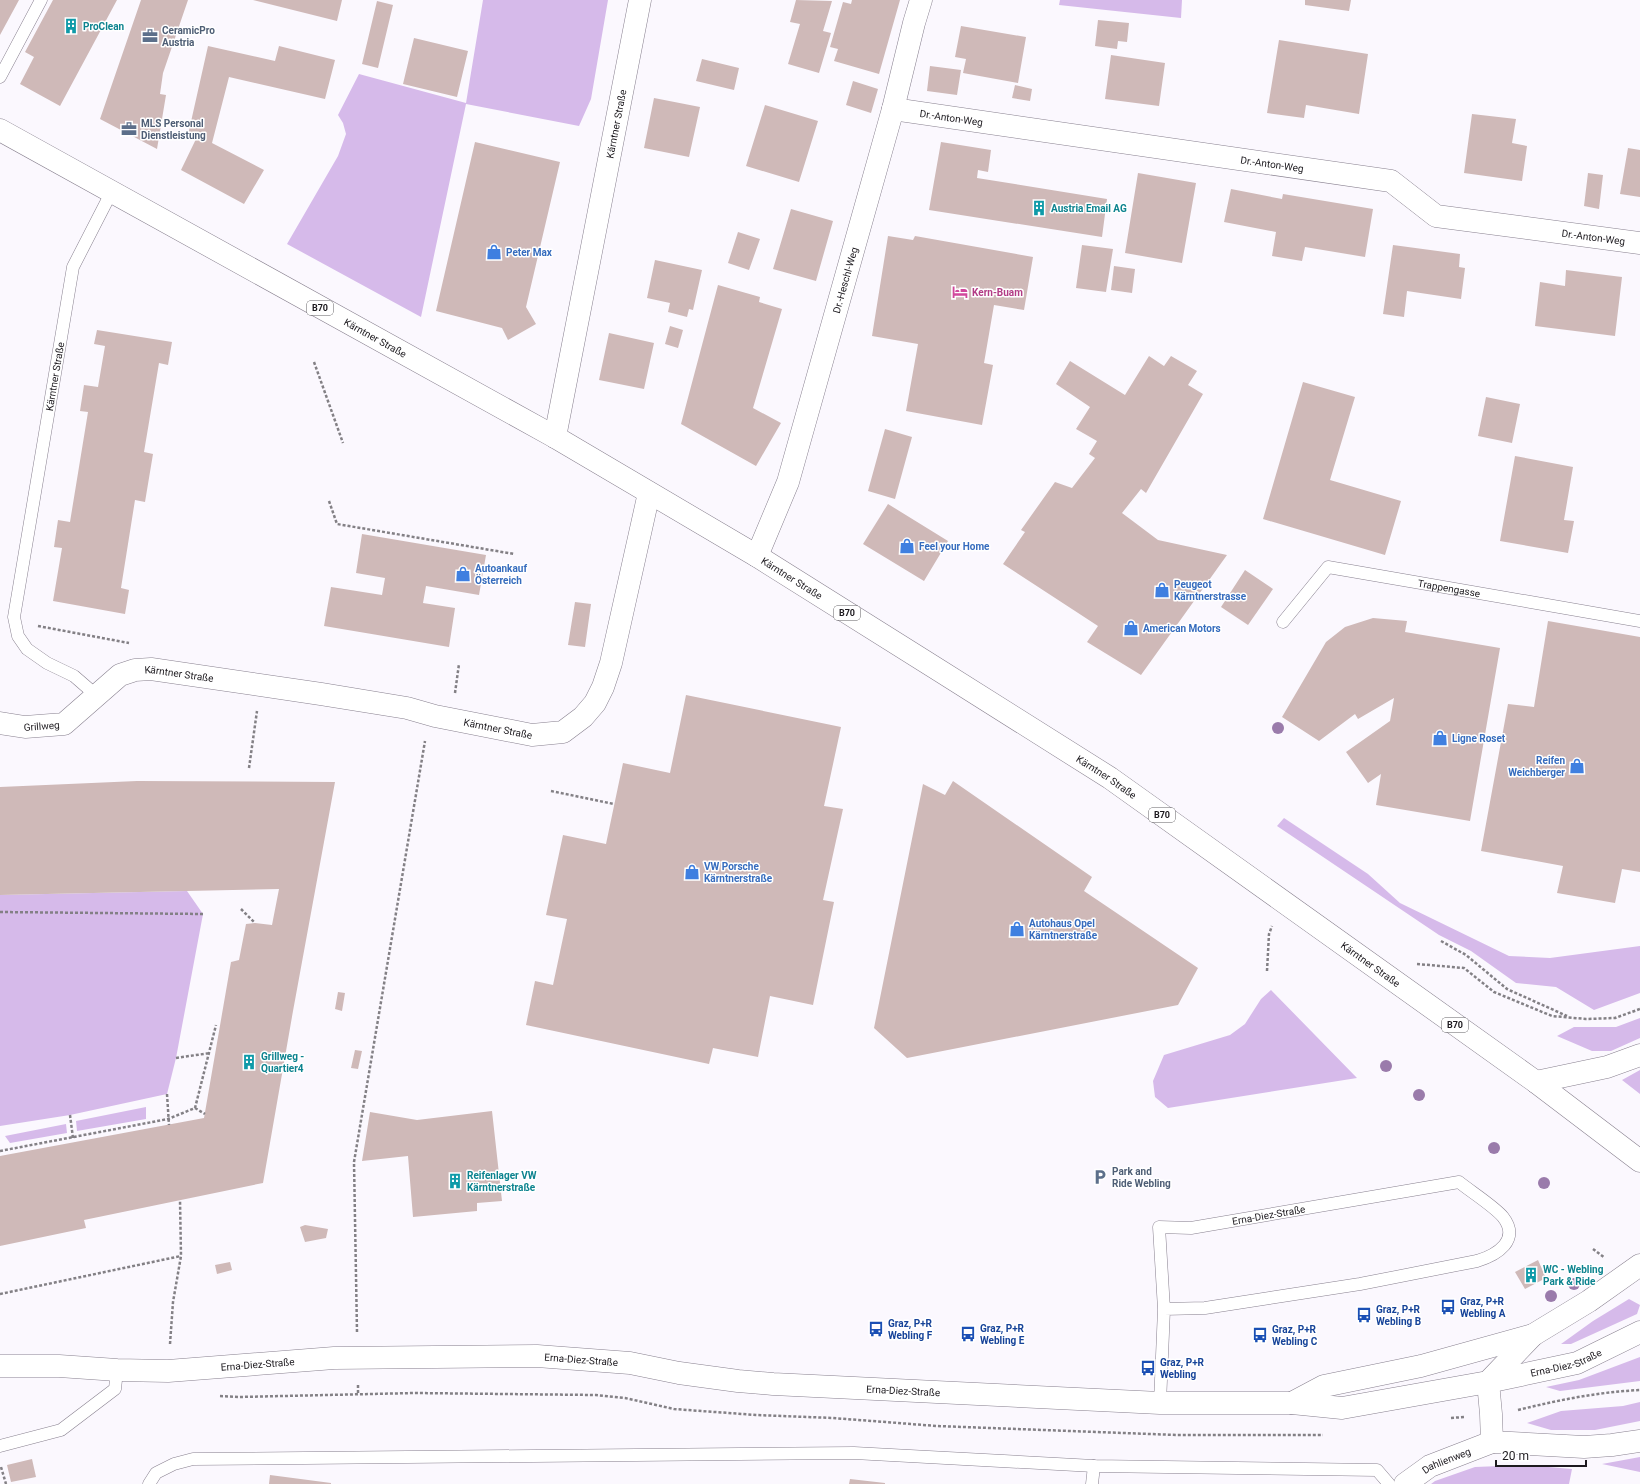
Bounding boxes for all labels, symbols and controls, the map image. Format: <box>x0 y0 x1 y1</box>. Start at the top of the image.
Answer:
building icon: ProClean <box>62 17 80 35</box>
place label: ProClean <box>83 21 125 32</box>
place label: CeramicPro Austria <box>162 25 215 48</box>
office icon: CeramicPro Austria <box>141 27 159 45</box>
street label: Kärntner Straße <box>604 89 628 159</box>
street label: Dr.-Anton-Weg <box>919 108 984 128</box>
place label: MLS Personal Dienstleistung <box>141 118 206 141</box>
office icon: MLS Personal Dienstleistung <box>120 120 138 138</box>
street label: Dr.-Anton-Weg <box>1240 154 1304 174</box>
building icon: Austria Email AG <box>1030 199 1048 217</box>
place label: Austria Email AG <box>1051 203 1127 214</box>
street label: Dr.-Anton-Weg <box>1561 228 1626 247</box>
shop icon: Peter Max <box>485 243 503 261</box>
street label: Dr.-Heschl-Weg <box>831 246 860 314</box>
place label: Peter Max <box>506 247 553 258</box>
hotel icon: Kern-Buam <box>951 283 969 301</box>
place label: Kern-Buam <box>972 287 1023 298</box>
road number: B70 <box>307 301 333 315</box>
street label: Kärntner Straße <box>342 316 408 360</box>
street label: Kärntner Straße <box>44 341 66 412</box>
shop icon: Feel your Home <box>898 537 916 555</box>
place label: Feel your Home <box>919 541 990 552</box>
street label: Kärntner Straße <box>759 555 824 602</box>
place label: Autoankauf Österreich <box>475 563 527 586</box>
shop icon: Autoankauf Österreich <box>454 565 472 583</box>
street label: Trappengasse <box>1417 578 1481 599</box>
place label: Peugeot Kärntnerstrasse <box>1174 579 1247 602</box>
shop icon: Peugeot Kärntnerstrasse <box>1153 581 1171 599</box>
road number: B70 <box>834 606 860 620</box>
shop icon: American Motors <box>1122 619 1140 637</box>
place label: American Motors <box>1143 623 1221 634</box>
street label: Kärntner Straße <box>144 664 214 684</box>
street label: Kärntner Straße <box>463 717 533 741</box>
street label: Grillweg <box>23 719 60 733</box>
shop icon: Ligne Roset <box>1431 729 1449 747</box>
place label: Ligne Roset <box>1452 733 1506 744</box>
street label: Kärntner Straße <box>1074 753 1138 801</box>
place label: Reifen Weichberger <box>1508 755 1565 778</box>
shop icon: Reifen Weichberger <box>1568 757 1586 775</box>
road number: B70 <box>1149 808 1175 822</box>
place label: VW Porsche Kärntnerstraße <box>704 861 773 884</box>
shop icon: VW Porsche Kärntnerstraße <box>683 863 701 881</box>
place label: Autohaus Opel Kärntnerstraße <box>1029 918 1098 941</box>
shop icon: Autohaus Opel Kärntnerstraße <box>1008 920 1026 938</box>
street label: Kärntner Straße <box>1339 940 1402 989</box>
road number: B70 <box>1442 1018 1468 1032</box>
place label: Grillweg - Quartier4 <box>261 1051 304 1074</box>
building icon: Grillweg - Quartier4 <box>240 1053 258 1071</box>
place label: Park and Ride Webling <box>1112 1166 1171 1189</box>
parking icon: Park and Ride Webling <box>1091 1168 1109 1186</box>
place label: Reifenlager VW Kärntnerstraße <box>467 1170 537 1193</box>
building icon: Reifenlager VW Kärntnerstraße <box>446 1172 464 1190</box>
street label: Erna-Diez-Straße <box>1231 1203 1306 1227</box>
place label: WC - Webling Park & Ride <box>1543 1264 1604 1287</box>
building icon: WC - Webling Park & Ride <box>1522 1266 1540 1284</box>
place label: Graz, P+R Webling A <box>1460 1296 1506 1319</box>
bus stop icon: Graz, P+R Webling A <box>1439 1298 1457 1316</box>
place label: Graz, P+R Webling B <box>1376 1304 1421 1327</box>
bus stop icon: Graz, P+R Webling B <box>1355 1306 1373 1324</box>
place label: Graz, P+R Webling F <box>888 1318 933 1341</box>
bus stop icon: Graz, P+R Webling F <box>867 1320 885 1338</box>
place label: Graz, P+R Webling E <box>980 1323 1025 1346</box>
place label: Graz, P+R Webling C <box>1272 1324 1318 1347</box>
bus stop icon: Graz, P+R Webling E <box>959 1325 977 1343</box>
bus stop icon: Graz, P+R Webling C <box>1251 1326 1269 1344</box>
street label: Erna-Diez-Straße <box>1529 1347 1603 1379</box>
street label: Erna-Diez-Straße <box>544 1352 618 1368</box>
street label: Erna-Diez-Straße <box>220 1356 295 1373</box>
place label: Graz, P+R Webling <box>1160 1357 1205 1380</box>
bus stop icon: Graz, P+R Webling <box>1139 1359 1157 1377</box>
street label: Erna-Diez-Straße <box>866 1384 940 1398</box>
scale bar <box>1496 1442 1586 1468</box>
street label: Dahlienweg <box>1420 1446 1472 1476</box>
text: 20 m <box>1502 1449 1529 1463</box>

